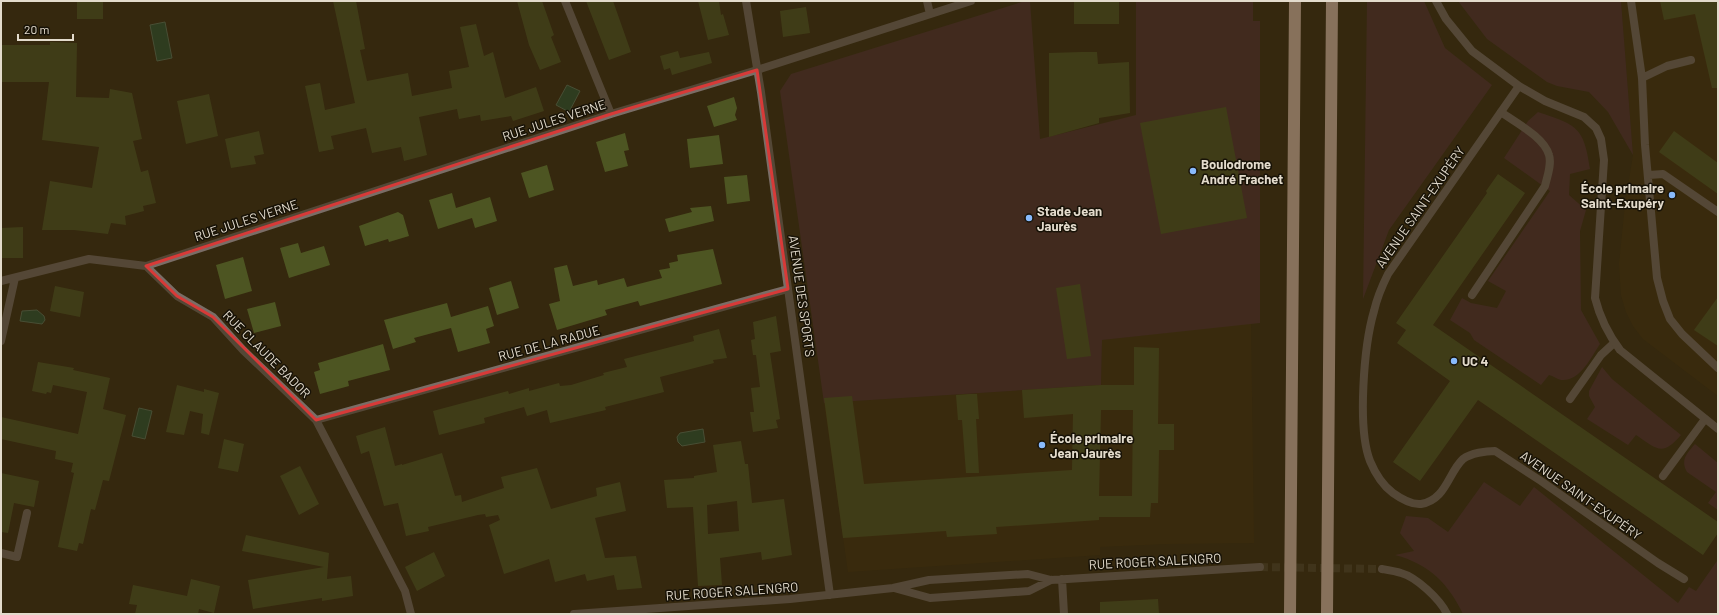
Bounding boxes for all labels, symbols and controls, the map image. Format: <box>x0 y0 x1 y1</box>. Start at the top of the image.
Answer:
scale bar <box>18 16 73 42</box>
text: 20 m <box>24 22 50 36</box>
street label: RUE JULES VERNE <box>500 96 608 144</box>
street label: AVENUE SAINT-EXUPÉRY <box>1372 143 1468 271</box>
place label: Boulodrome André Frachet <box>1201 156 1283 187</box>
marker: Boulodrome André Frachet <box>1188 166 1198 176</box>
place label: École primaire Saint-Exupéry <box>1581 180 1664 211</box>
marker: École primaire Saint-Exupéry <box>1667 190 1677 200</box>
street label: RUE JULES VERNE <box>192 196 300 244</box>
place label: Stade Jean Jaurès <box>1037 203 1102 234</box>
marker: Stade Jean Jaurès <box>1024 213 1034 223</box>
street label: AVENUE DES SPORTS <box>786 234 818 358</box>
street label: RUE CLAUDE BADOR <box>220 307 314 401</box>
street label: RUE DE LA RADUE <box>496 322 602 364</box>
place label: UC 4 <box>1462 353 1489 369</box>
marker: UC 4 <box>1449 356 1459 366</box>
place label: École primaire Jean Jaurès <box>1050 430 1133 461</box>
marker: École primaire Jean Jaurès <box>1037 440 1047 450</box>
street label: AVENUE SAINT-EXUPÉRY <box>1517 447 1645 543</box>
street label: RUE ROGER SALENGRO <box>1088 550 1222 572</box>
street label: RUE ROGER SALENGRO <box>665 578 799 604</box>

